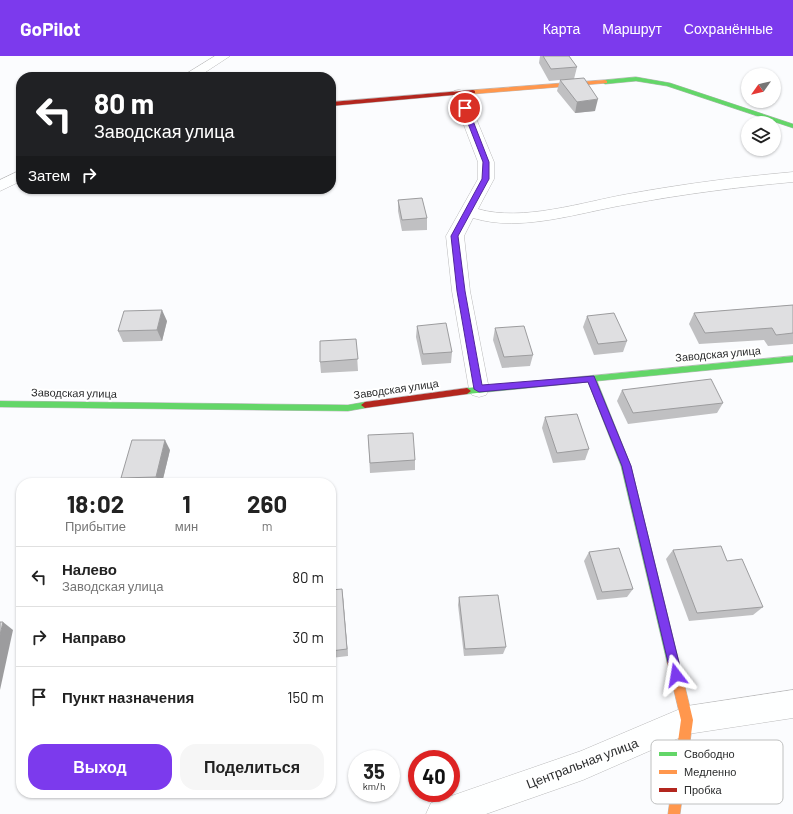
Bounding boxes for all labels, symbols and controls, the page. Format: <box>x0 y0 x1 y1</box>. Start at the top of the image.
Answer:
text: GoPilot <box>20 17 81 40</box>
text: Карта <box>543 20 580 37</box>
text: Маршрут <box>602 20 662 37</box>
text: Сохранённые <box>684 20 773 37</box>
north arrow <box>741 68 781 108</box>
map controls <box>741 68 781 156</box>
text: 80 m <box>94 86 154 120</box>
icon: left <box>28 88 80 140</box>
pin <box>448 91 482 125</box>
icon: arrive <box>454 97 476 119</box>
button: layers <box>741 116 781 156</box>
text: Заводская улица <box>94 120 234 142</box>
icon: right <box>78 164 100 186</box>
text: Затем <box>28 166 70 184</box>
street label: Заводская улица <box>675 343 762 364</box>
street label: Заводская улица <box>353 376 440 401</box>
street label: Заводская улица <box>31 385 118 400</box>
text: 18:02 <box>67 489 124 518</box>
text: 1 <box>182 489 191 518</box>
text: 260 <box>247 489 287 518</box>
text: Прибытие <box>65 518 126 534</box>
text: мин <box>175 518 198 534</box>
text: m <box>262 518 272 534</box>
text: Налево <box>62 560 117 578</box>
icon: left <box>28 566 50 588</box>
text: 80 m <box>292 568 324 586</box>
text: Заводская улица <box>62 578 163 594</box>
icon: right <box>28 626 50 648</box>
text: Направо <box>62 628 126 646</box>
text: 30 m <box>292 628 324 646</box>
position arrow <box>655 654 697 696</box>
icon: arrive <box>28 686 50 708</box>
text: Пункт назначения <box>62 688 194 706</box>
text: 150 m <box>287 688 324 706</box>
street label: Центральная улица <box>524 734 641 792</box>
legend <box>651 740 783 804</box>
button: Выход <box>28 744 172 790</box>
button: Поделиться <box>180 744 324 790</box>
text: Свободно <box>684 747 735 760</box>
speed limit sign: 40 <box>408 750 460 802</box>
text: 35 <box>363 759 385 783</box>
text: Медленно <box>684 765 736 778</box>
text: km/h <box>363 780 385 792</box>
text: Пробка <box>684 783 722 796</box>

